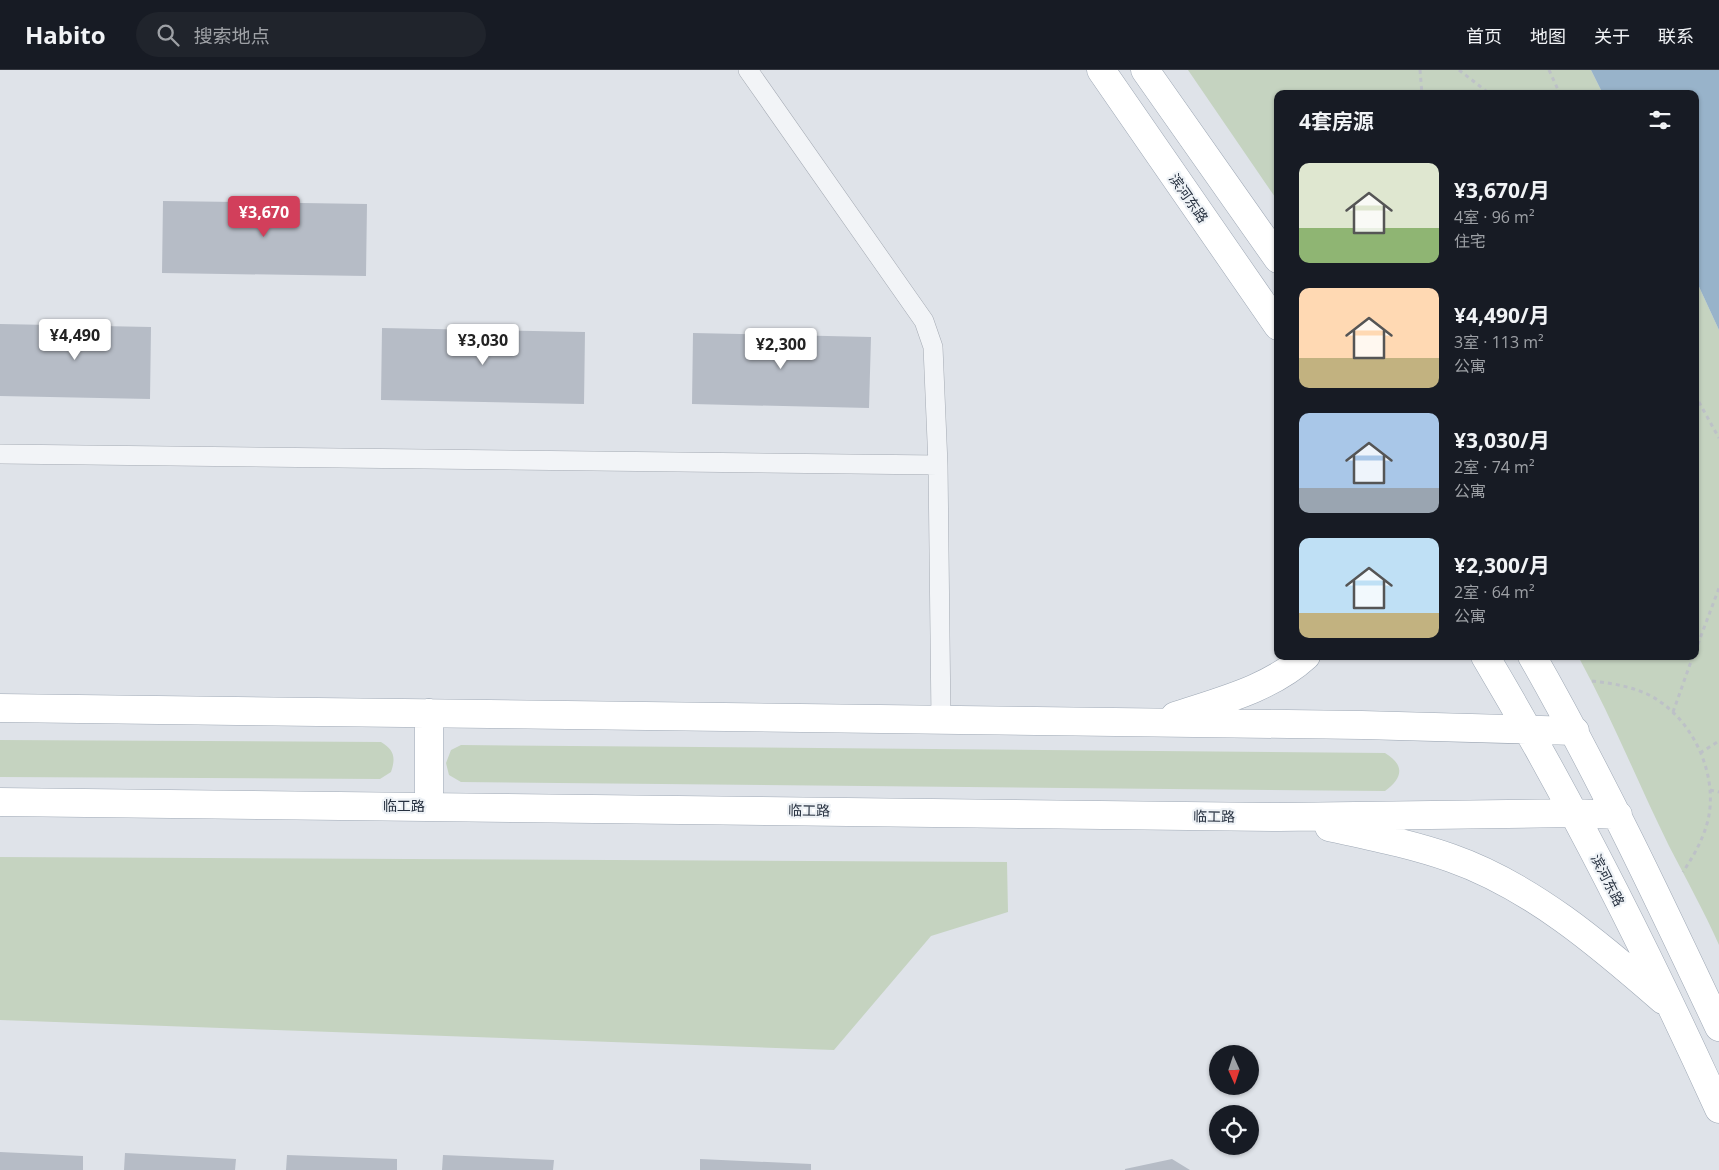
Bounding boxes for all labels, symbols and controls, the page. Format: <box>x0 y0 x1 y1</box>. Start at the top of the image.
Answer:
search box <box>136 12 486 57</box>
text: Habito <box>25 18 106 51</box>
icon: search <box>154 21 182 49</box>
text: 搜索地点 <box>194 23 270 49</box>
text: 首页 <box>1466 24 1502 48</box>
text: 地图 <box>1530 24 1566 48</box>
text: 关于 <box>1594 24 1630 48</box>
text: 联系 <box>1658 24 1694 48</box>
icon: filters <box>1646 106 1674 134</box>
text: 4套房源 <box>1299 107 1374 135</box>
street label: 滨河东路 <box>1165 170 1213 226</box>
text: ¥3,670/月 <box>1454 176 1550 204</box>
icon: home <box>1339 183 1399 243</box>
pin: ¥3,670 <box>223 196 305 238</box>
text: ¥3,670 <box>239 201 289 223</box>
text: 4室 · 96 m² <box>1454 206 1535 228</box>
text: 住宅 <box>1454 230 1486 252</box>
text: ¥4,490/月 <box>1454 301 1550 329</box>
icon: home <box>1339 308 1399 368</box>
pin: ¥4,490 <box>34 318 116 361</box>
text: ¥4,490 <box>50 324 100 346</box>
pin: ¥3,030 <box>442 324 524 366</box>
pin: ¥2,300 <box>740 328 822 370</box>
text: ¥3,030 <box>458 329 508 351</box>
text: 3室 · 113 m² <box>1454 331 1544 353</box>
text: ¥2,300 <box>756 333 806 355</box>
text: 公寓 <box>1454 355 1486 377</box>
text: ¥3,030/月 <box>1454 426 1550 454</box>
icon: home <box>1339 433 1399 493</box>
text: 2室 · 74 m² <box>1454 456 1535 478</box>
text: 公寓 <box>1454 480 1486 502</box>
text: ¥2,300/月 <box>1454 551 1550 579</box>
icon: home <box>1339 558 1399 618</box>
text: 2室 · 64 m² <box>1454 581 1535 603</box>
text: 公寓 <box>1454 605 1486 627</box>
street label: 临工路 <box>383 796 425 815</box>
street label: 临工路 <box>788 800 830 820</box>
street label: 临工路 <box>1193 806 1235 826</box>
street label: 滨河东路 <box>1587 851 1629 909</box>
north arrow <box>1209 1045 1259 1095</box>
map controls <box>1209 1045 1259 1155</box>
button: locate <box>1209 1105 1259 1155</box>

